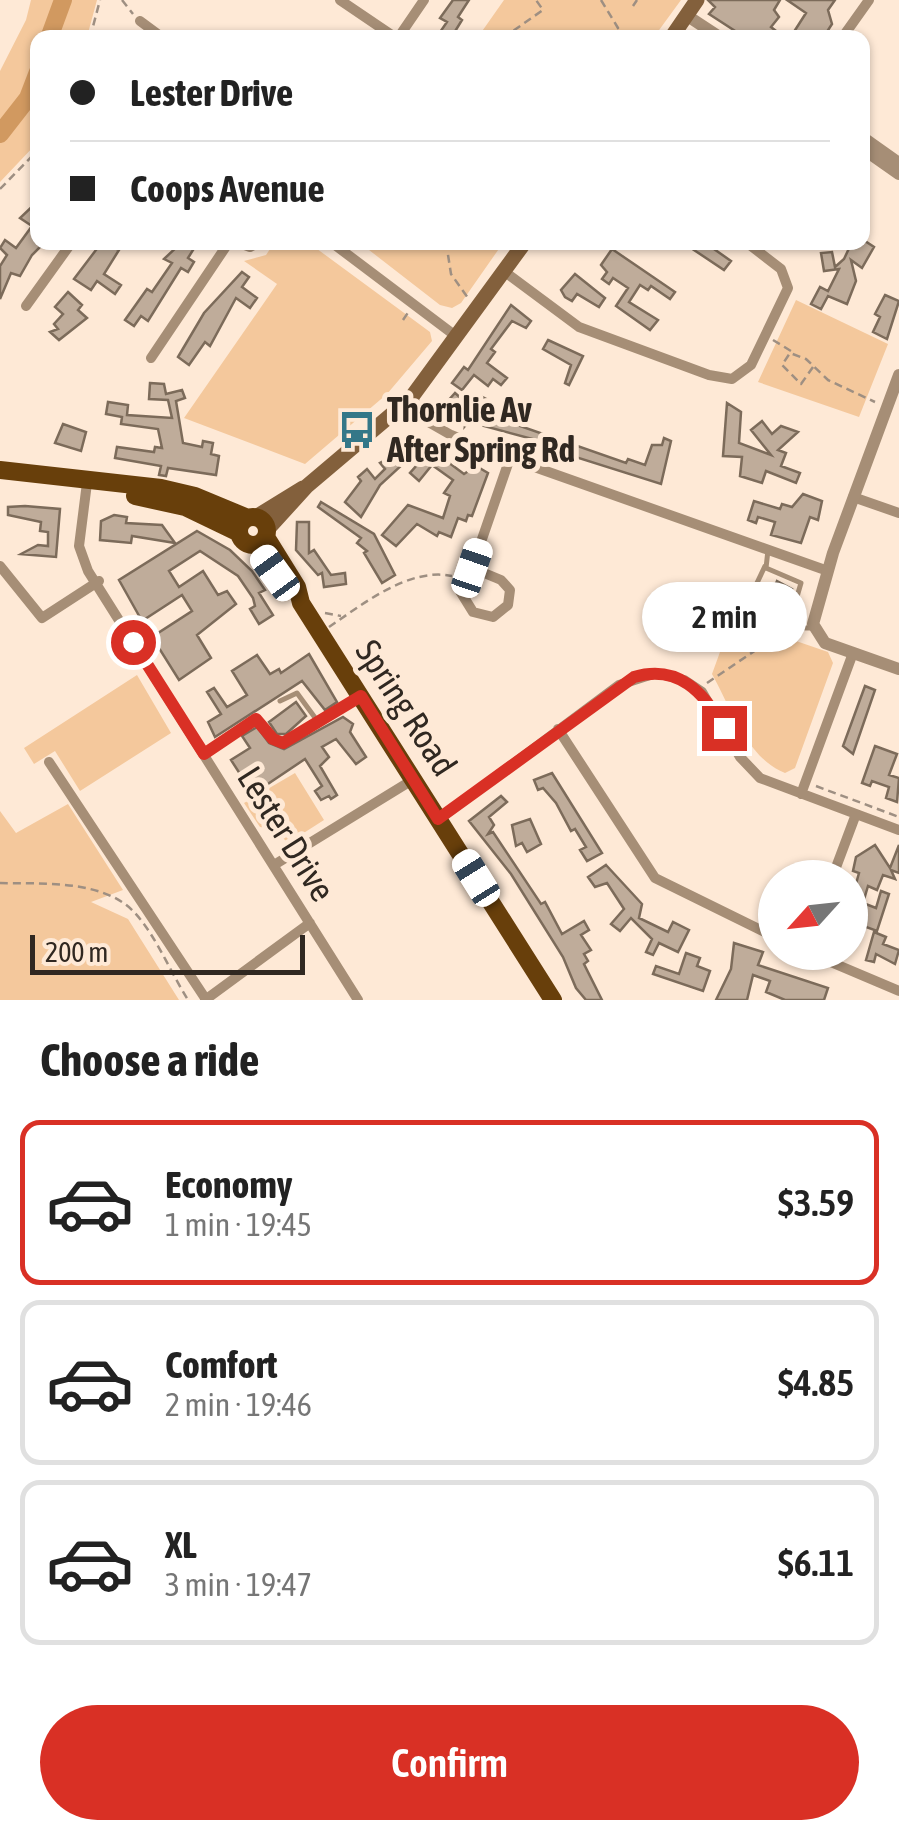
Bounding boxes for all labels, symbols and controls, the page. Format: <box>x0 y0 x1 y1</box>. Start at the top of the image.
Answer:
text: Lester Drive <box>130 71 293 114</box>
text: Coops Avenue <box>130 167 325 210</box>
place label: Thornlie Av After Spring Rd <box>386 389 575 469</box>
bus stop icon: Thornlie Av After Spring Rd <box>336 409 378 451</box>
car <box>448 535 496 601</box>
car <box>245 540 305 606</box>
callout: 2 min <box>642 583 806 653</box>
text: 2 min <box>692 598 757 635</box>
route start <box>111 620 156 665</box>
street label: Spring Road <box>348 632 465 783</box>
route end <box>702 706 747 751</box>
street label: Lester Drive <box>230 759 344 908</box>
car <box>447 845 505 911</box>
north arrow <box>758 860 868 970</box>
map controls <box>758 860 868 970</box>
scale bar <box>30 930 305 974</box>
text: 200 m <box>45 936 108 968</box>
text: Choose a ride <box>40 1034 259 1086</box>
icon: car <box>45 1158 135 1248</box>
text: Economy <box>165 1163 292 1206</box>
text: $3.59 <box>778 1181 854 1224</box>
text: 1 min · 19:45 <box>165 1206 312 1243</box>
icon: car <box>45 1338 135 1428</box>
text: Comfort <box>165 1343 277 1386</box>
text: $4.85 <box>778 1361 854 1404</box>
text: 2 min · 19:46 <box>165 1386 312 1423</box>
icon: car <box>45 1518 135 1608</box>
text: XL <box>165 1523 197 1566</box>
text: $6.11 <box>778 1541 854 1584</box>
text: 3 min · 19:47 <box>165 1566 312 1603</box>
button: Confirm <box>40 1705 859 1820</box>

